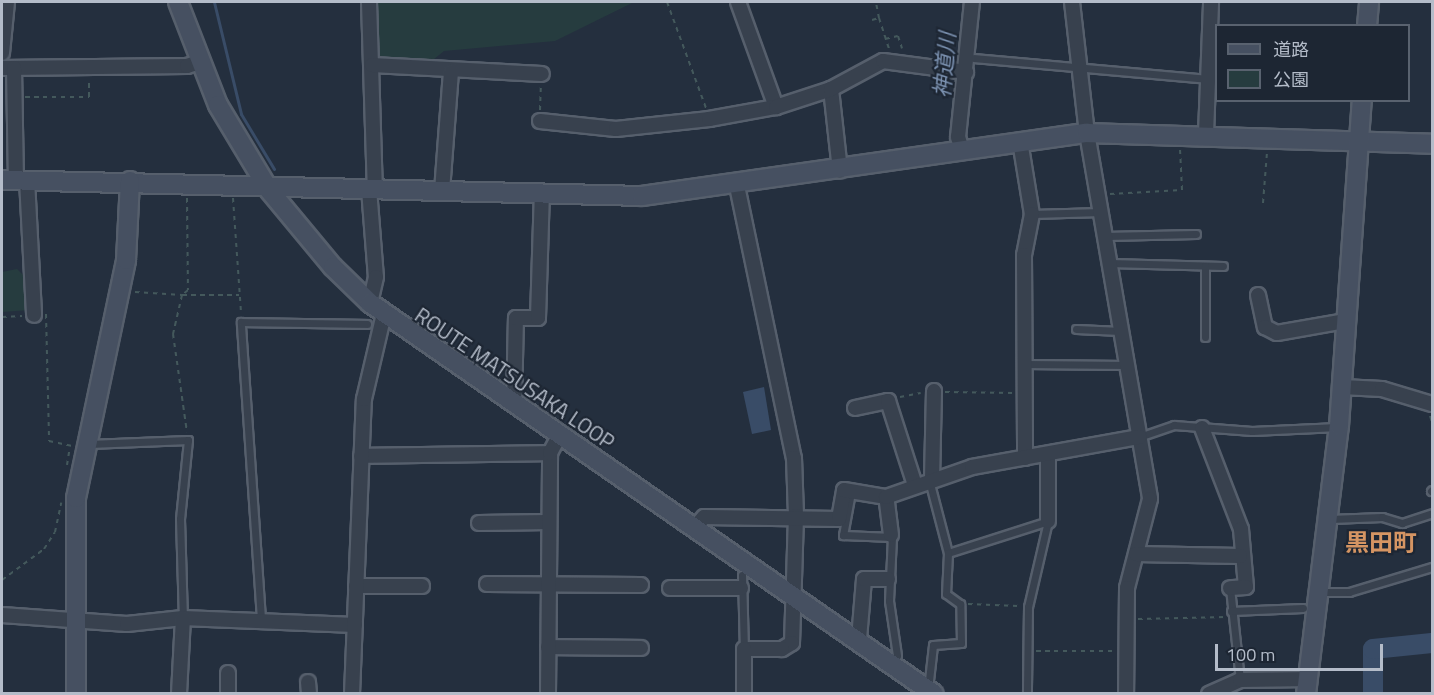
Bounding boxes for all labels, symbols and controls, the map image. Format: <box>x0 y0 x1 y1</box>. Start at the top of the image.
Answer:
legend <box>1215 24 1410 102</box>
water label: 神道川 <box>929 31 961 99</box>
text: 道路 <box>1273 36 1309 63</box>
text: 公園 <box>1273 66 1309 93</box>
street label: ROUTE MATSUSAKA LOOP <box>410 302 620 454</box>
district label: 黒田町 <box>1345 529 1417 557</box>
scale bar <box>1218 632 1386 670</box>
text: 100 m <box>1226 641 1275 668</box>

